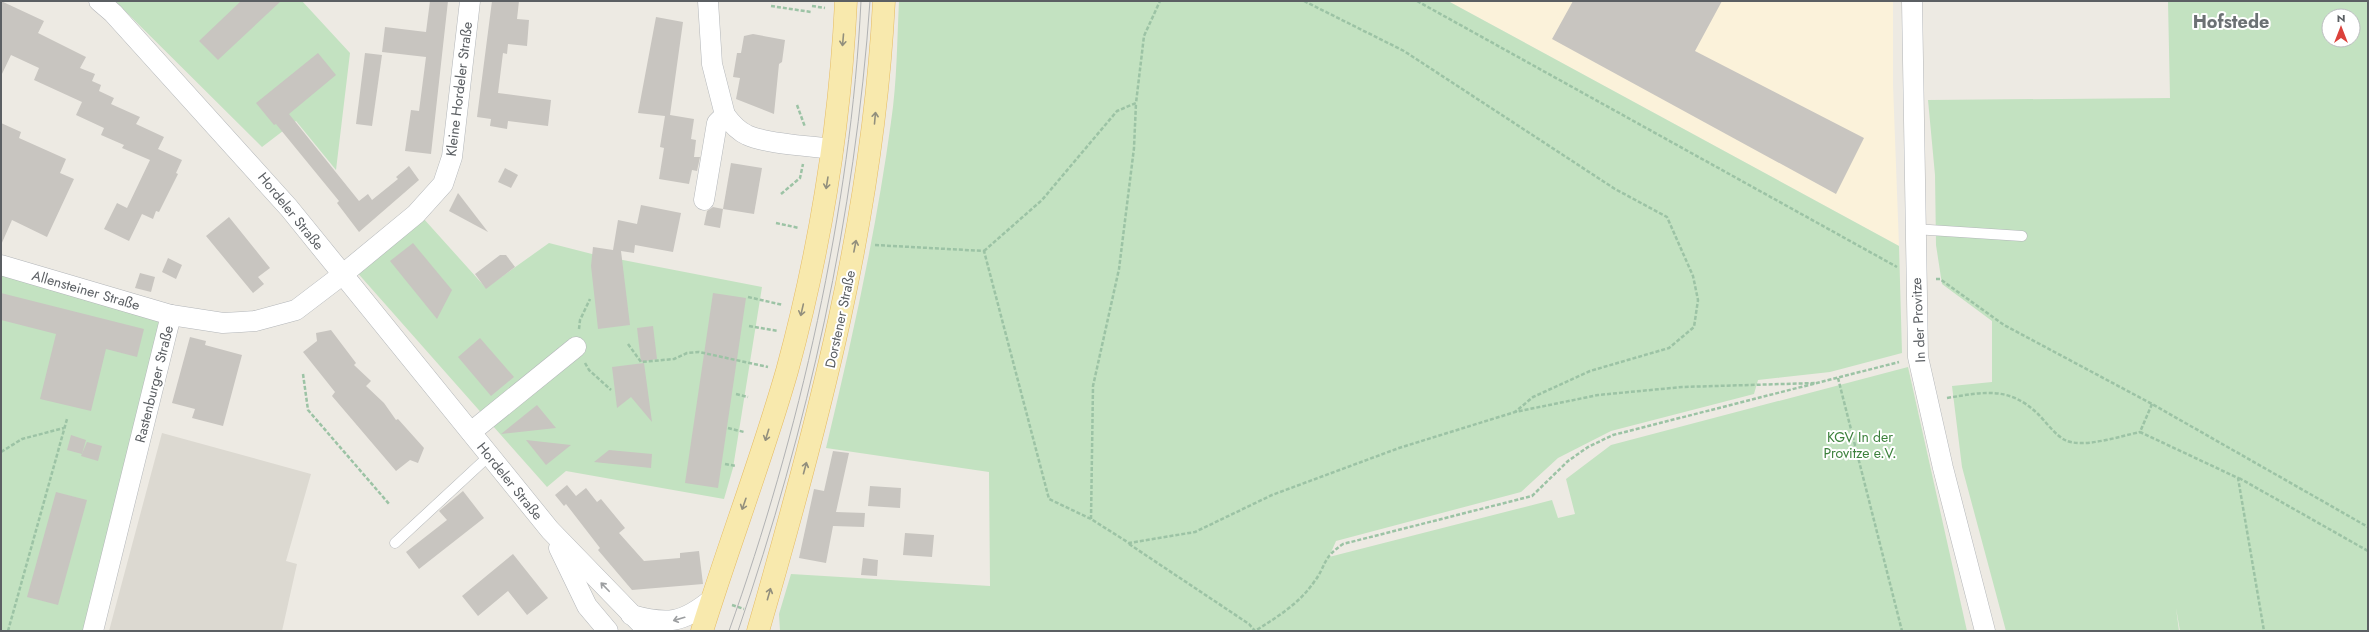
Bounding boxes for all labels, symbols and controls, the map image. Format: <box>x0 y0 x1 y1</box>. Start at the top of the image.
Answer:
north arrow <box>2321 8 2361 48</box>
district label: Hofstede <box>2193 9 2269 35</box>
text: N <box>2337 10 2345 26</box>
street label: Kleine Hordeler Straße <box>441 21 477 157</box>
one-way arrow <box>839 33 847 46</box>
one-way arrow <box>872 112 879 125</box>
street label: Hordeler Straße <box>253 168 329 254</box>
one-way arrow <box>823 176 831 189</box>
one-way arrow <box>852 240 860 253</box>
street label: Allensteiner Straße <box>30 265 142 315</box>
street label: Dorstener Straße <box>820 268 860 370</box>
street label: In der Provitze <box>1906 277 1930 363</box>
one-way arrow <box>798 304 806 317</box>
street label: Rastenburger Straße <box>130 323 178 445</box>
park label: KGV In der Provitze e.V. <box>1824 427 1896 463</box>
one-way arrow <box>763 429 770 442</box>
street label: Hordeler Straße <box>472 438 548 524</box>
one-way arrow <box>801 462 809 475</box>
one-way arrow <box>740 497 748 509</box>
one-way arrow <box>600 582 610 592</box>
one-way arrow <box>766 587 773 600</box>
one-way arrow <box>673 616 686 623</box>

